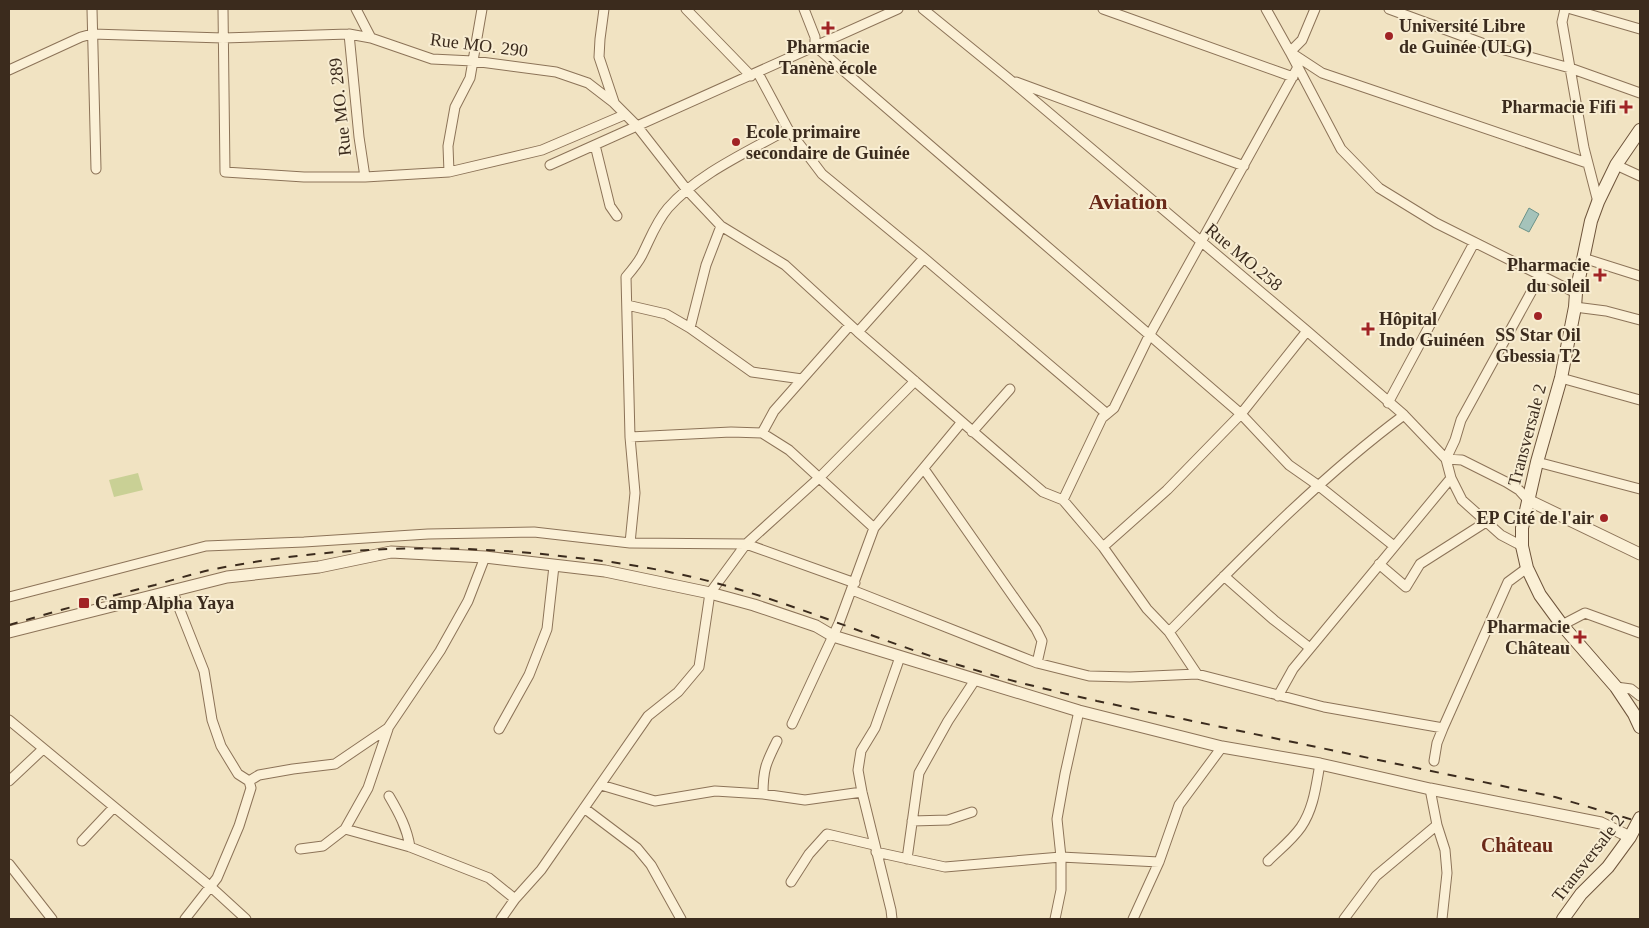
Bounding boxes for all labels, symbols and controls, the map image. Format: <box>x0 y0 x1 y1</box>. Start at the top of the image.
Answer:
place label: Université Libre de Guinée (ULG) <box>1399 16 1532 58</box>
marker: Pharmacie Tanènè école <box>822 22 834 34</box>
street label: Rue MO. 290 <box>429 29 529 61</box>
marker: Université Libre de Guinée (ULG) <box>1383 30 1395 42</box>
place label: Pharmacie Tanènè école <box>779 37 877 78</box>
street label: Rue MO. 289 <box>325 57 355 157</box>
place label: Pharmacie Fifi <box>1502 97 1616 117</box>
marker: Pharmacie Fifi <box>1620 101 1632 113</box>
place label: Ecole primaire secondaire de Guinée <box>746 122 910 163</box>
marker: Ecole primaire secondaire de Guinée <box>730 136 742 148</box>
district label: Aviation <box>1088 189 1168 214</box>
street label: Rue MO.258 <box>1202 219 1286 295</box>
place label: Pharmacie du soleil <box>1507 255 1590 296</box>
marker: Pharmacie du soleil <box>1594 269 1606 281</box>
place label: Hôpital Indo Guinéen <box>1379 309 1485 350</box>
marker: SS Star Oil Gbessia T2 <box>1532 310 1544 322</box>
marker: Hôpital Indo Guinéen <box>1361 322 1375 336</box>
place label: SS Star Oil Gbessia T2 <box>1495 325 1581 366</box>
street label: Transversale 2 <box>1504 382 1550 488</box>
place label: EP Cité de l'air <box>1477 508 1594 528</box>
marker: EP Cité de l'air <box>1598 512 1610 524</box>
place label: Camp Alpha Yaya <box>95 593 234 613</box>
marker: Camp Alpha Yaya <box>77 596 91 610</box>
place label: Pharmacie Château <box>1487 617 1570 658</box>
marker: Pharmacie Château <box>1574 631 1586 643</box>
street label: Transversale 2 <box>1548 811 1628 905</box>
district label: Château <box>1481 834 1553 856</box>

